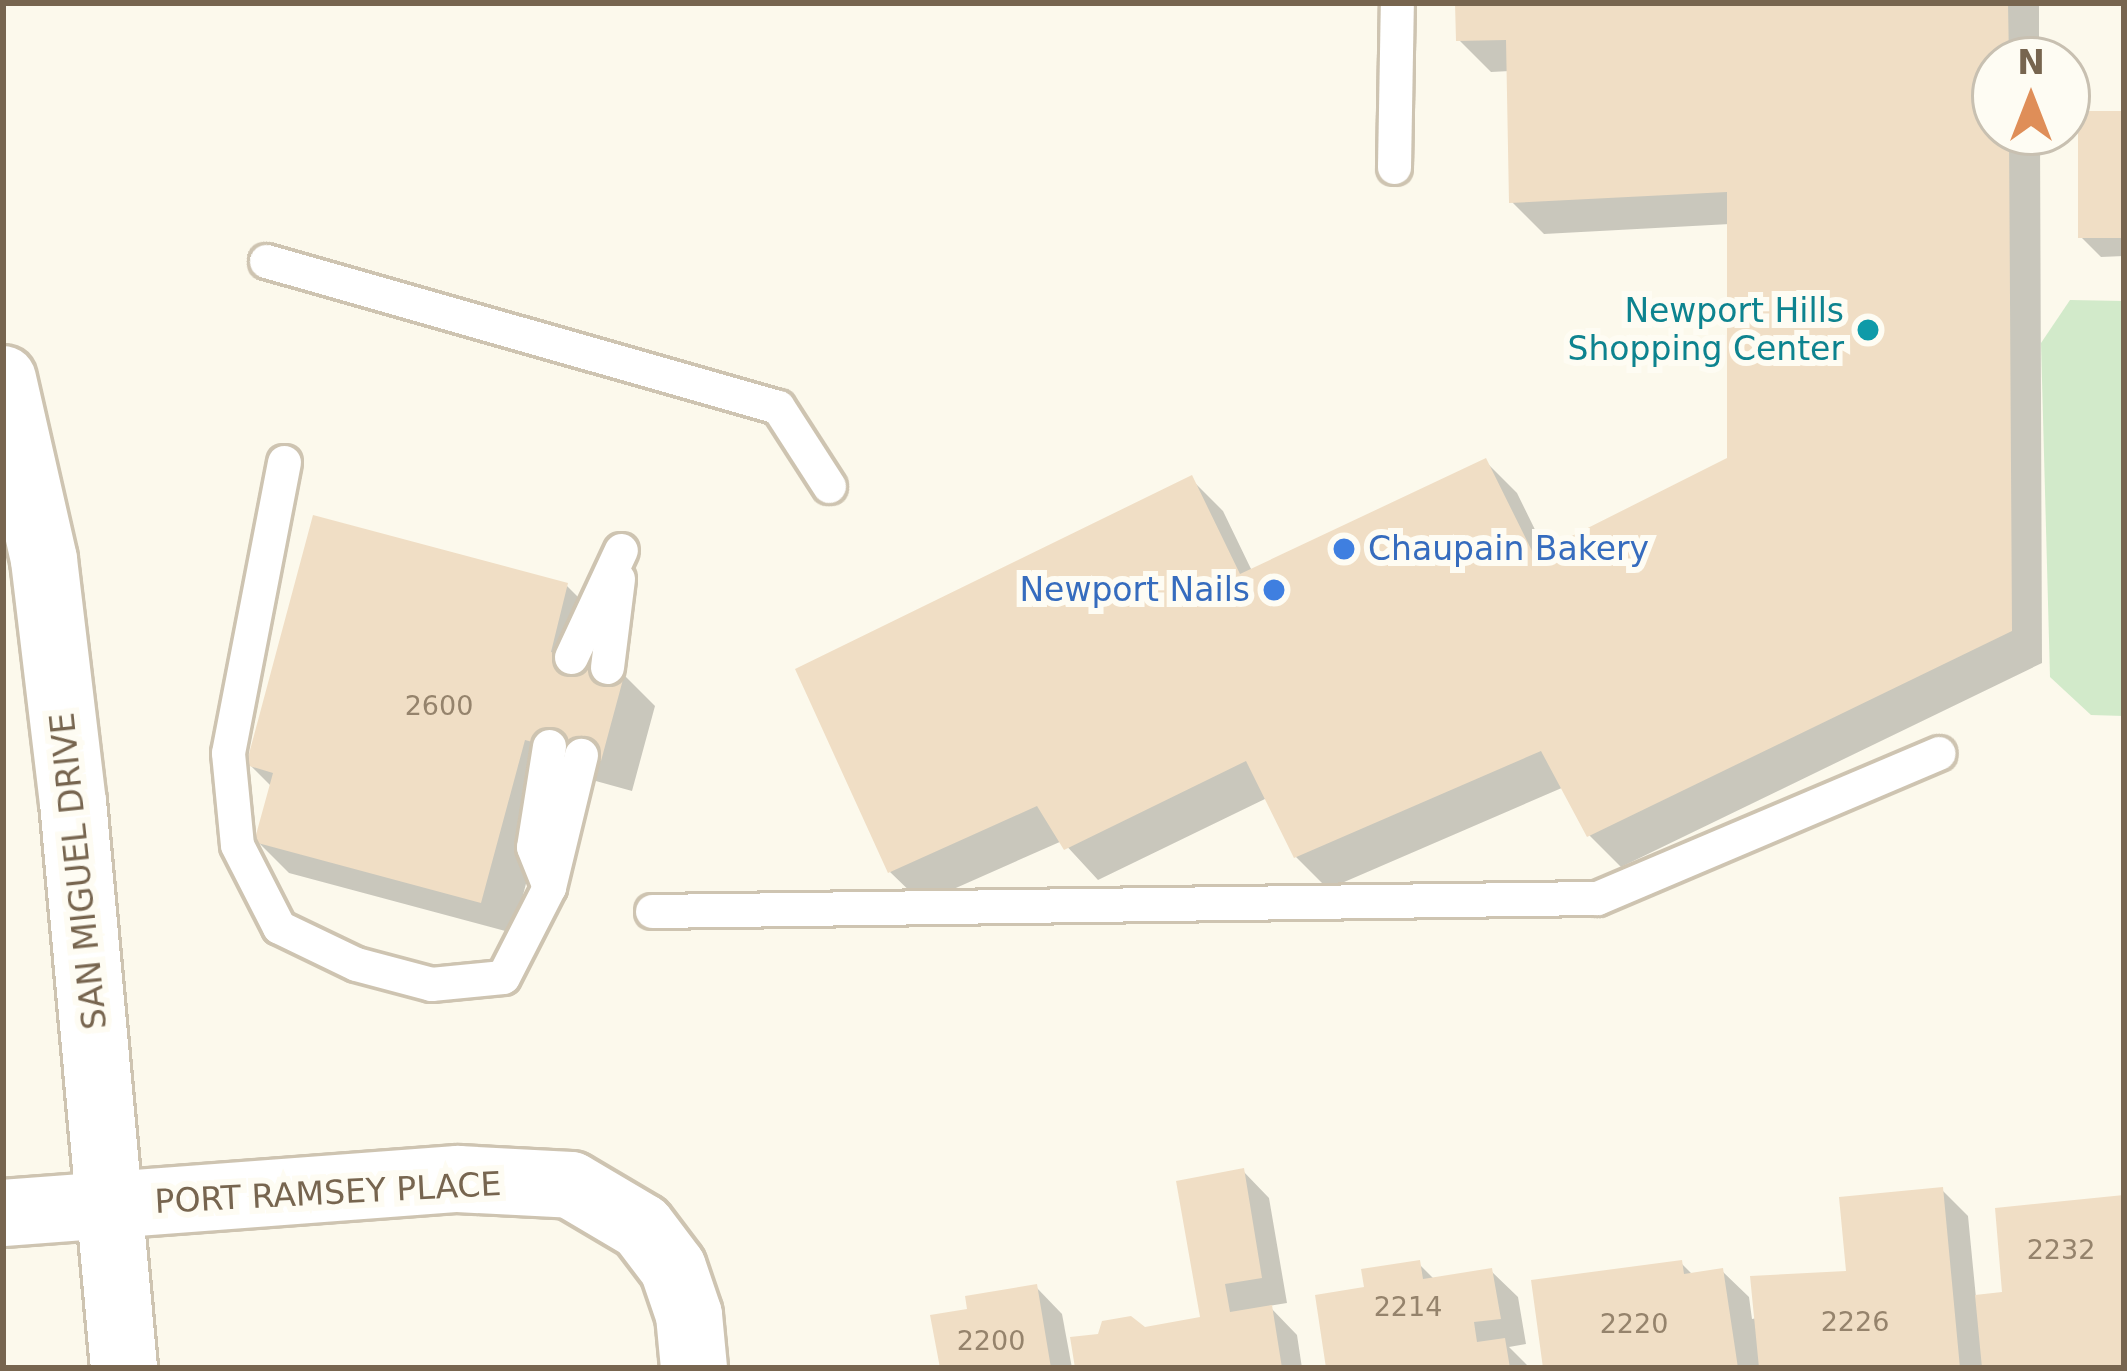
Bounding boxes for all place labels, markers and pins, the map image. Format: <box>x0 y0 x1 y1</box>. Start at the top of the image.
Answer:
place label: Newport Hills Shopping Center <box>1567 291 1844 369</box>
marker: Newport Hills Shopping Center <box>1855 317 1881 343</box>
place label: Chaupain Bakery <box>1368 529 1649 569</box>
marker: Chaupain Bakery <box>1331 536 1357 562</box>
place label: Newport Nails <box>1019 570 1250 610</box>
marker: Newport Nails <box>1261 577 1287 603</box>

